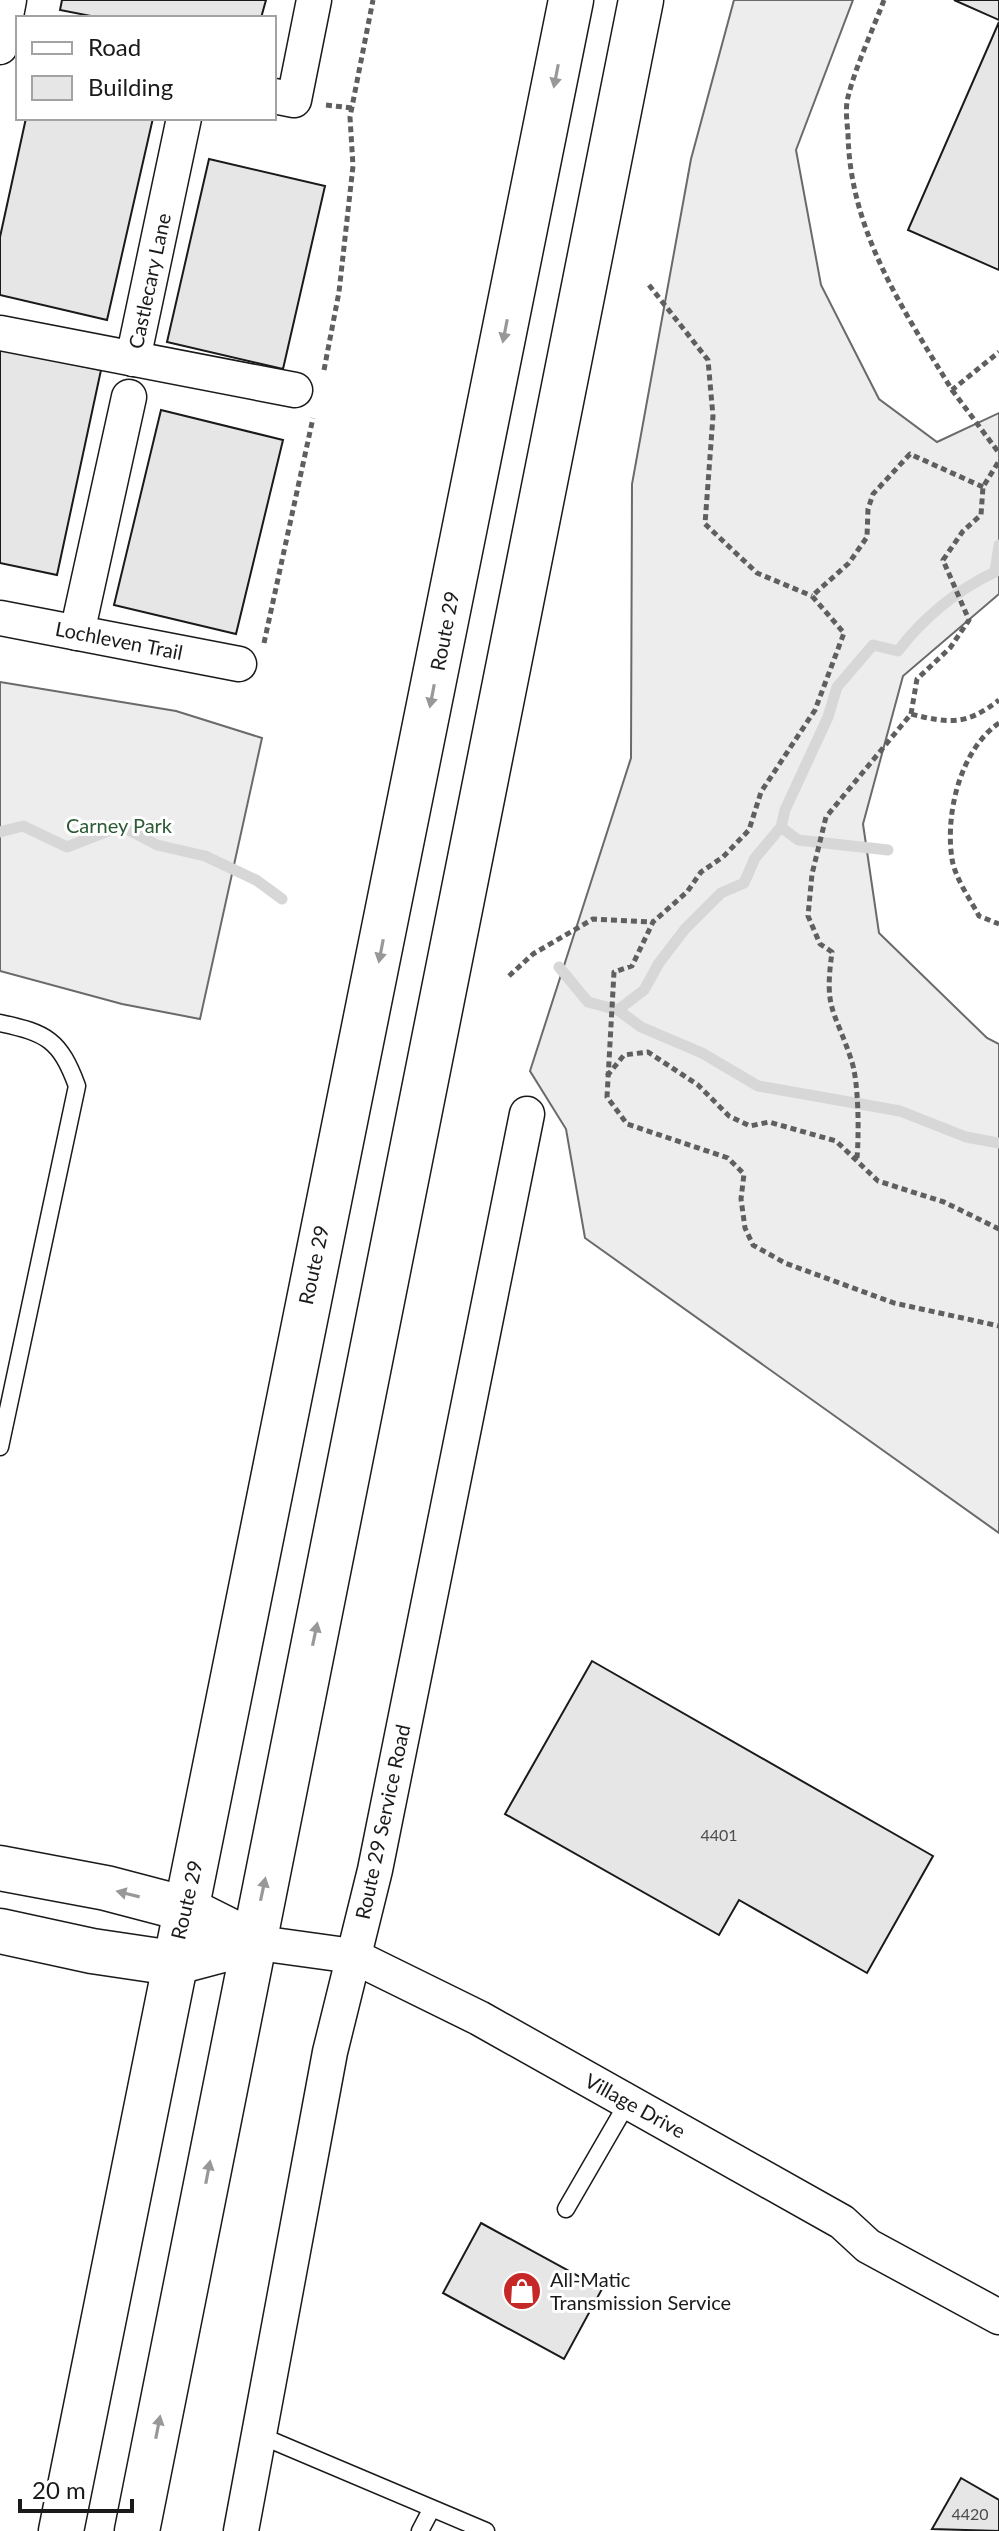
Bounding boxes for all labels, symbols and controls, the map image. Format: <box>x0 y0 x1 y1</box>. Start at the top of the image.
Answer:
legend <box>16 16 276 120</box>
text: Road <box>88 32 141 61</box>
one-way arrow <box>549 64 562 89</box>
text: Building <box>88 72 173 101</box>
street label: Castlecary Lane <box>123 211 175 351</box>
one-way arrow <box>498 319 511 344</box>
street label: Route 29 <box>425 589 463 673</box>
street label: Lochleven Trail <box>54 616 185 664</box>
one-way arrow <box>425 684 438 709</box>
park label: Carney Park <box>66 813 173 837</box>
one-way arrow <box>374 939 387 964</box>
street label: Route 29 <box>293 1223 333 1307</box>
one-way arrow <box>309 1622 322 1647</box>
street label: Route 29 Service Road <box>350 1722 414 1921</box>
house number: 4401 <box>700 1825 738 1844</box>
street label: Route 29 <box>165 1858 207 1942</box>
one-way arrow <box>257 1876 270 1901</box>
one-way arrow <box>115 1887 140 1900</box>
street label: Village Drive <box>581 2068 690 2143</box>
one-way arrow <box>202 2159 215 2184</box>
place label: All-Matic Transmission Service <box>550 2267 731 2314</box>
shop icon: All-Matic Transmission Service <box>501 2270 543 2312</box>
one-way arrow <box>152 2414 165 2439</box>
scale bar <box>20 2463 132 2513</box>
text: 20 m <box>32 2475 86 2504</box>
house number: 4420 <box>951 2504 989 2523</box>

